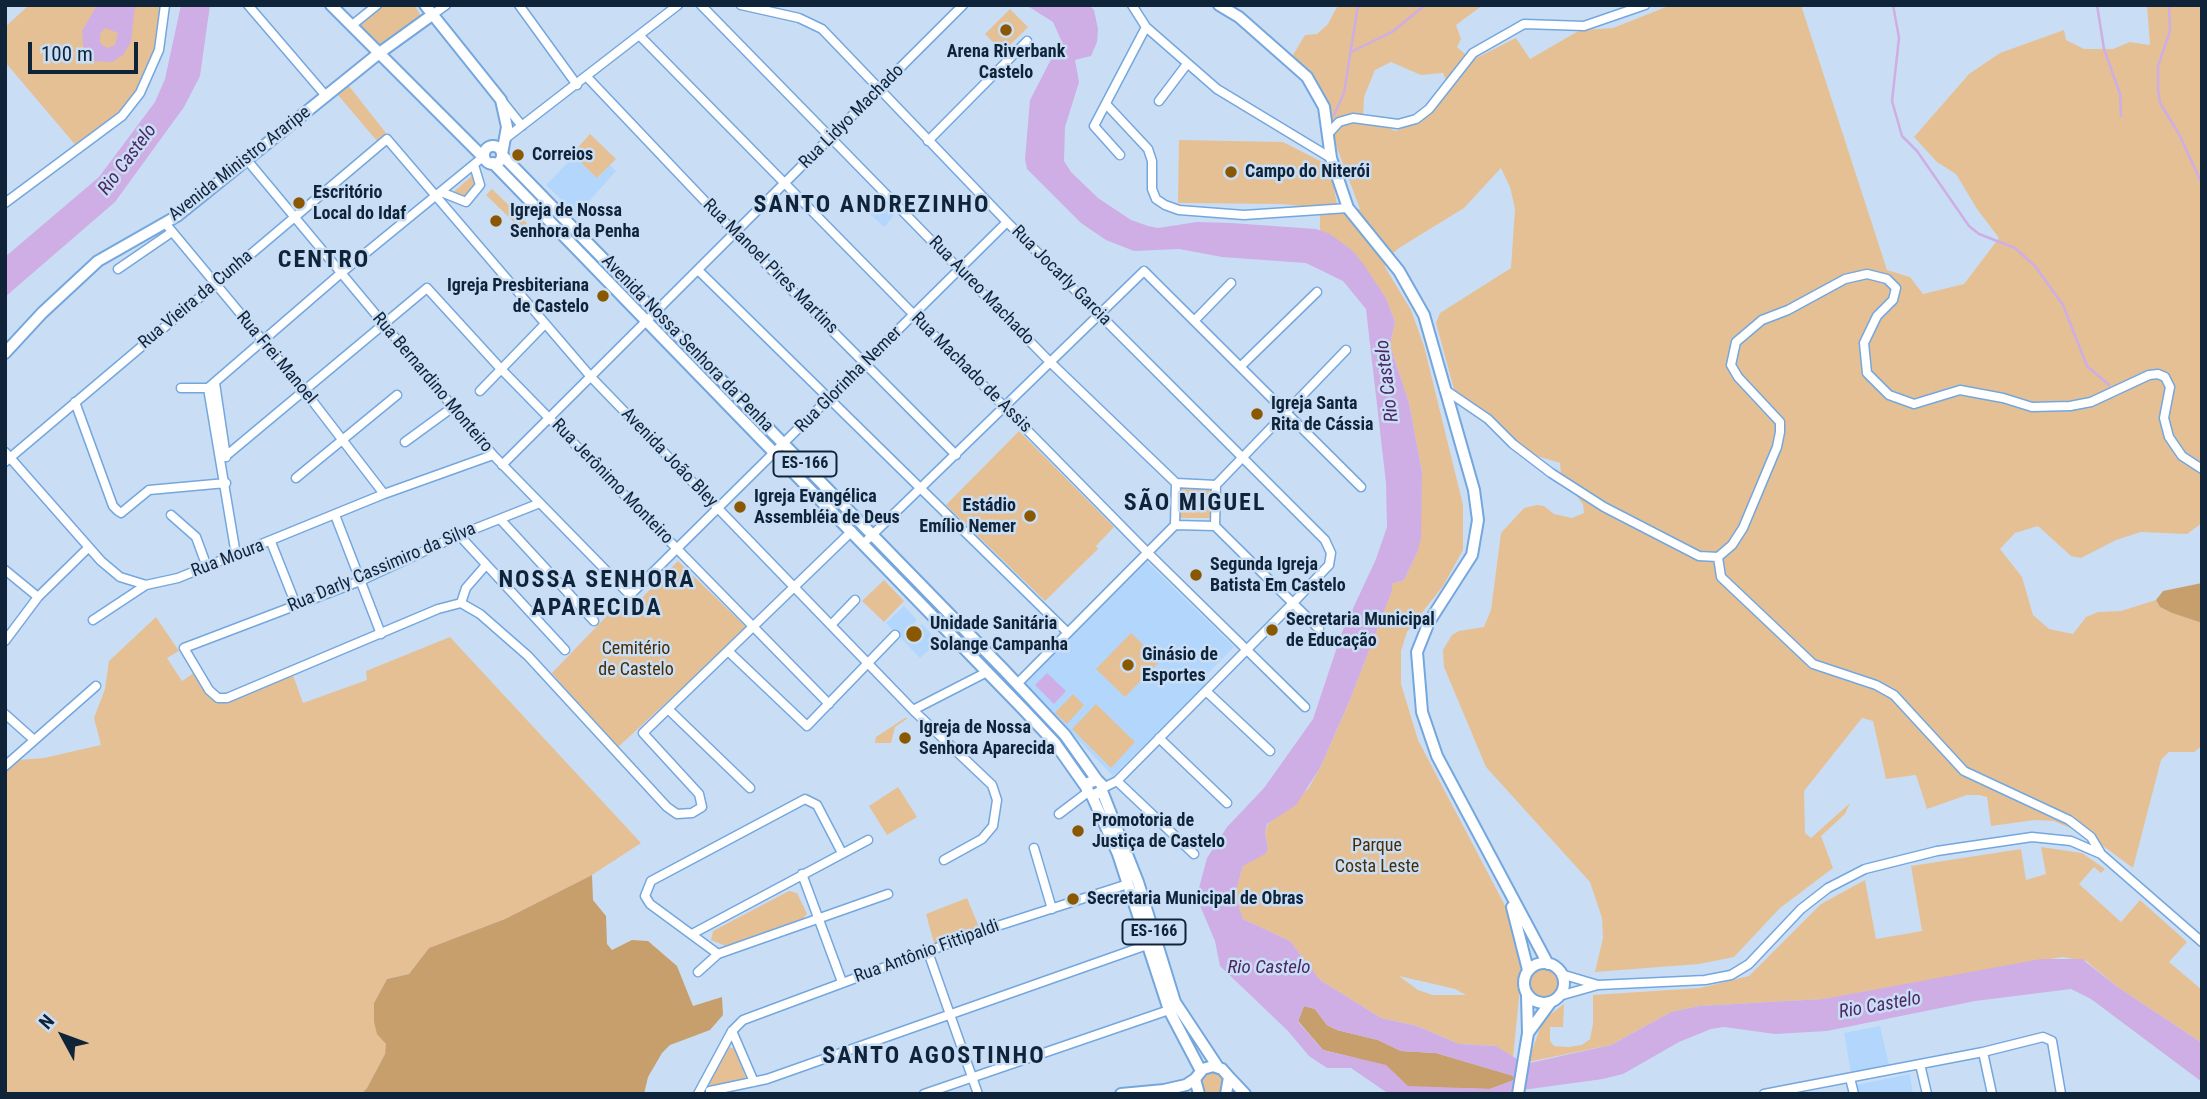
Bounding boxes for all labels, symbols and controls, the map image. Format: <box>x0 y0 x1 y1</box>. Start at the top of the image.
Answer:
marker: Arena Riverbank Castelo <box>998 22 1014 38</box>
scale bar <box>32 28 142 72</box>
place label: Arena Riverbank Castelo <box>947 41 1065 84</box>
text: 100 m <box>41 42 93 66</box>
street label: Rua Lidyo Machado <box>795 60 909 174</box>
street label: Avenida Ministro Araripe <box>165 102 315 226</box>
water label: Rio Castelo <box>94 120 162 200</box>
place label: Correios <box>532 144 593 166</box>
marker: Correios <box>510 147 526 163</box>
place label: Campo do Niterói <box>1245 161 1370 183</box>
marker: Campo do Niterói <box>1223 164 1239 180</box>
place label: Escritório Local do Idaf <box>313 182 406 224</box>
district label: SANTO ANDREZINHO <box>755 192 989 220</box>
marker: Escritório Local do Idaf <box>291 195 307 211</box>
street label: Rua Manoel Pires Martins <box>698 195 842 339</box>
place label: Igreja de Nossa Senhora da Penha <box>510 200 640 242</box>
marker: Igreja de Nossa Senhora da Penha <box>488 213 504 229</box>
street label: Rua Jocarly Garcia <box>1006 221 1116 331</box>
street label: Rua Aureo Machado <box>924 232 1038 350</box>
street label: Rua Vieira da Cunha <box>135 246 257 354</box>
district label: CENTRO <box>278 247 370 275</box>
street label: Avenida Nossa Senhora da Penha <box>597 251 777 437</box>
place label: Igreja Presbiteriana de Castelo <box>447 275 589 318</box>
marker: Igreja Presbiteriana de Castelo <box>595 288 611 304</box>
street label: Rua Frei Manoel <box>231 307 321 409</box>
street label: Rua Machado de Assis <box>906 308 1036 438</box>
street label: Rua Bernardino Monteiro <box>367 309 497 457</box>
street label: Rua Glorinha Nemer <box>791 322 907 438</box>
water label: Rio Castelo <box>1372 339 1404 423</box>
place label: Igreja Santa Rita de Cássia <box>1271 393 1373 436</box>
street label: Avenida João Bley <box>616 404 722 512</box>
marker: Igreja Santa Rita de Cássia <box>1249 406 1265 422</box>
street label: Rua Jerônimo Monteiro <box>547 415 677 549</box>
road number: ES-166 <box>774 452 836 477</box>
place label: Igreja Evangélica Assembléia de Deus <box>754 486 900 528</box>
district label: SÃO MIGUEL <box>1125 490 1265 518</box>
place label: Estádio Emílio Nemer <box>919 495 1016 538</box>
marker: Igreja Evangélica Assembléia de Deus <box>732 499 748 515</box>
marker: Estádio Emílio Nemer <box>1022 508 1038 524</box>
street label: Rua Darly Cassimiro da Silva <box>285 519 479 617</box>
street label: Rua Moura <box>189 535 267 583</box>
place label: Segunda Igreja Batista Em Castelo <box>1210 554 1346 596</box>
district label: NOSSA SENHORA APARECIDA <box>500 567 694 623</box>
marker: Segunda Igreja Batista Em Castelo <box>1188 567 1204 583</box>
place label: Secretaria Municipal de Educação <box>1286 609 1435 652</box>
place label: Unidade Sanitária Solange Campanha <box>930 613 1068 656</box>
marker: Secretaria Municipal de Educação <box>1264 622 1280 638</box>
marker: Unidade Sanitária Solange Campanha <box>904 624 924 644</box>
park label: Cemitério de Castelo <box>598 638 674 680</box>
place label: Ginásio de Esportes <box>1142 644 1218 686</box>
marker: Ginásio de Esportes <box>1120 657 1136 673</box>
place label: Igreja de Nossa Senhora Aparecida <box>919 717 1055 760</box>
marker: Igreja de Nossa Senhora Aparecida <box>897 730 913 746</box>
place label: Promotoria de Justiça de Castelo <box>1092 810 1225 852</box>
marker: Promotoria de Justiça de Castelo <box>1070 823 1086 839</box>
park label: Parque Costa Leste <box>1335 835 1419 878</box>
place label: Secretaria Municipal de Obras <box>1087 888 1304 910</box>
marker: Secretaria Municipal de Obras <box>1065 891 1081 907</box>
street label: Rua Antônio Fittipaldi <box>852 916 1002 988</box>
road number: ES-166 <box>1122 920 1186 944</box>
water label: Rio Castelo <box>1228 957 1310 979</box>
water label: Rio Castelo <box>1837 988 1923 1024</box>
north arrow <box>28 1001 98 1071</box>
text: N <box>34 1010 59 1034</box>
district label: SANTO AGOSTINHO <box>824 1043 1044 1071</box>

